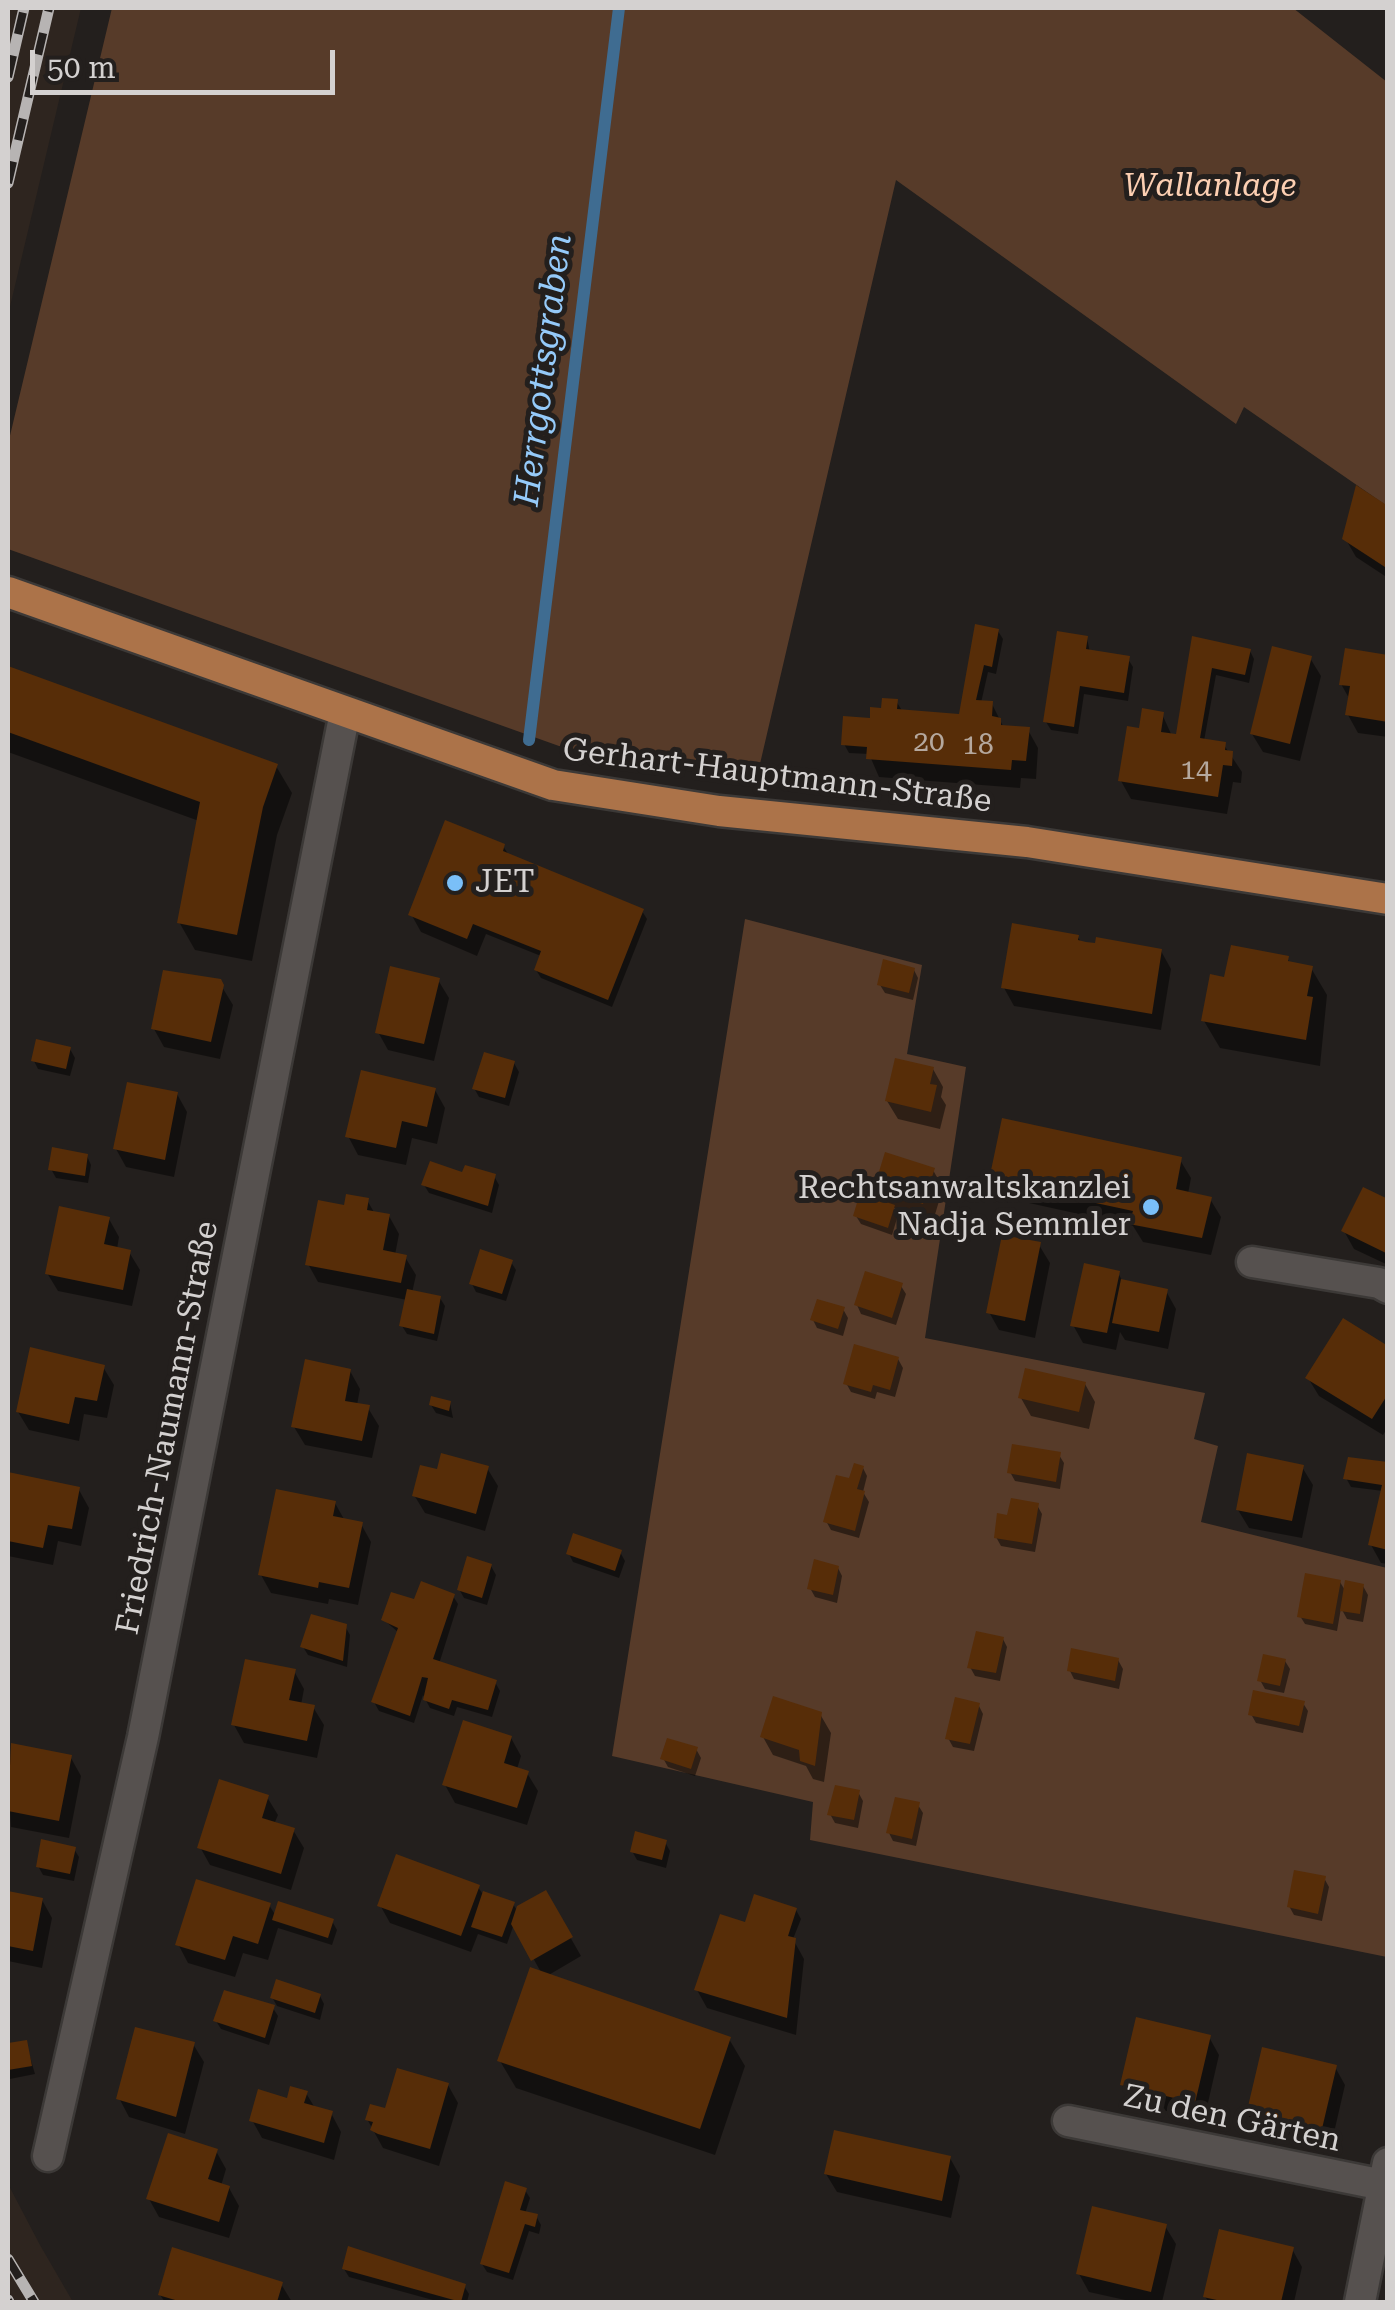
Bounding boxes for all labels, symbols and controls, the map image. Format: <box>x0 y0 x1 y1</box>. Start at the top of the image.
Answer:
scale bar <box>35 30 340 92</box>
text: 50 m <box>47 50 116 85</box>
park label: Wallanlage <box>1124 168 1296 206</box>
water label: Herrgottsgraben <box>506 231 582 509</box>
house number: 20 <box>913 726 945 760</box>
house number: 18 <box>962 729 994 763</box>
street label: Gerhart-Hauptmann-Straße <box>560 731 994 821</box>
house number: 14 <box>1180 754 1212 788</box>
place label: JET <box>475 864 535 902</box>
marker: JET <box>444 872 466 894</box>
place label: Rechtsanwaltskanzlei Nadja Semmler <box>798 1170 1131 1245</box>
marker: Rechtsanwaltskanzlei Nadja Semmler <box>1140 1196 1162 1218</box>
street label: Friedrich-Naumann-Straße <box>109 1218 227 1638</box>
street label: Zu den Gärten <box>1120 2077 1344 2161</box>

